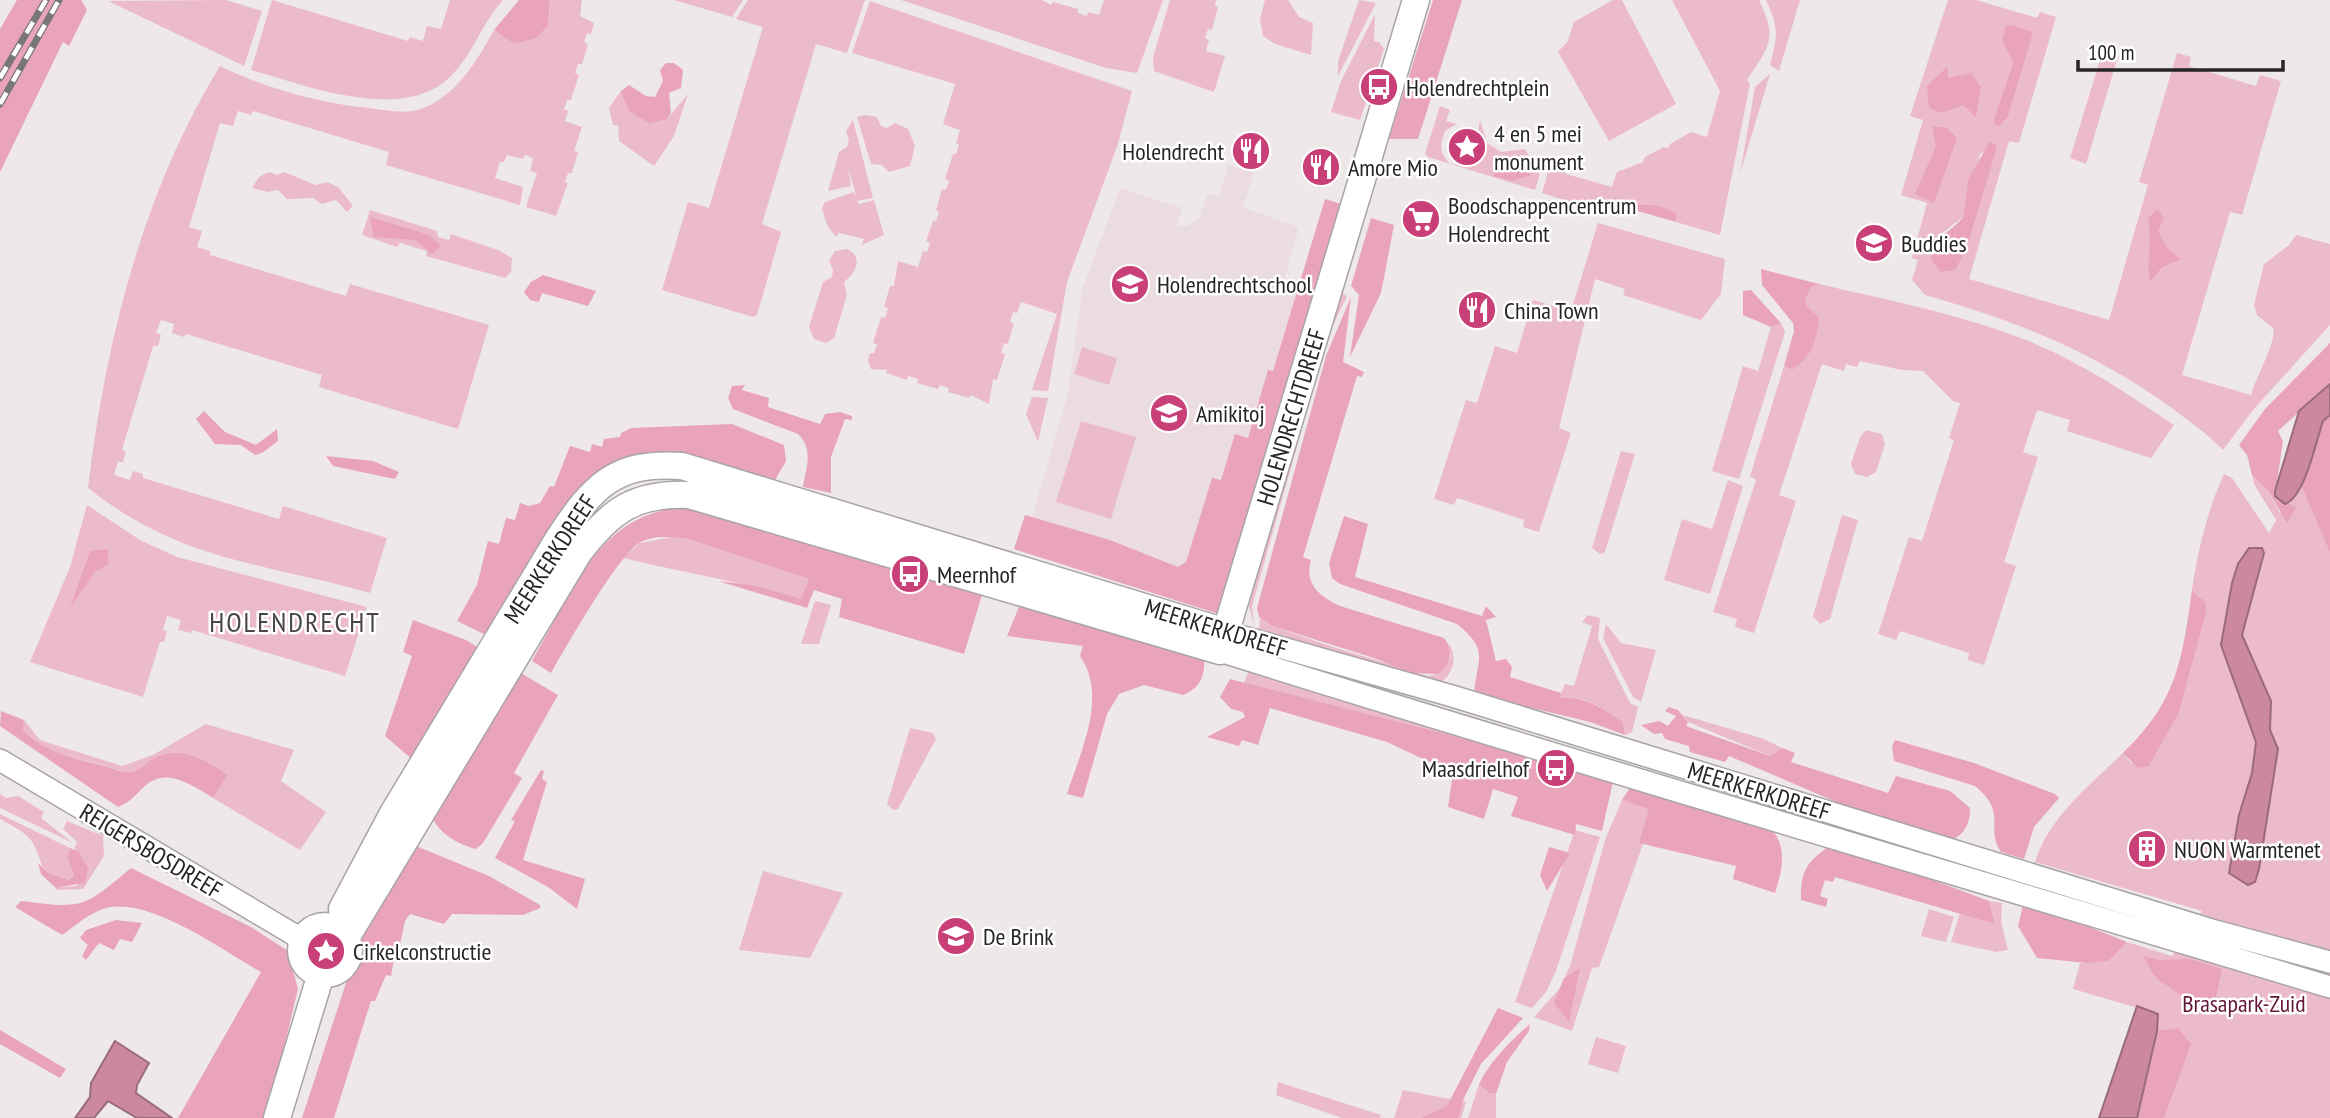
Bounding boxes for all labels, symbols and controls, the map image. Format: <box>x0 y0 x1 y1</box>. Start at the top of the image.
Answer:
scale bar <box>2078 28 2283 72</box>
text: 100 m <box>2088 39 2134 66</box>
bus stop icon: Holendrechtplein <box>1358 66 1400 108</box>
place label: Holendrechtplein <box>1406 72 1549 103</box>
place label: 4 en 5 mei monument <box>1494 118 1584 177</box>
place icon: 4 en 5 mei monument <box>1446 126 1488 168</box>
restaurant icon: Holendrecht <box>1230 130 1272 172</box>
place label: Holendrecht <box>1122 136 1224 167</box>
restaurant icon: Amore Mio <box>1300 146 1342 188</box>
place label: Amore Mio <box>1348 152 1438 183</box>
place label: Boodschappencentrum Holendrecht <box>1448 190 1636 249</box>
supermarket icon: Boodschappencentrum Holendrecht <box>1400 198 1442 240</box>
school or university icon: Buddies <box>1853 222 1895 264</box>
place label: Buddies <box>1901 228 1967 259</box>
school or university icon: Holendrechtschool <box>1109 263 1151 305</box>
place label: Holendrechtschool <box>1157 269 1313 300</box>
restaurant icon: China Town <box>1456 289 1498 331</box>
place label: China Town <box>1504 295 1598 326</box>
street label: HOLENDRECHTDREEF <box>1249 325 1333 509</box>
school or university icon: Amikitoj <box>1148 392 1190 434</box>
place label: Amikitoj <box>1196 398 1265 429</box>
street label: MEERKERKDREEF <box>497 489 603 629</box>
bus stop icon: Meernhof <box>889 553 931 595</box>
place label: Meernhof <box>937 559 1017 590</box>
street label: MEERKERKDREEF <box>1141 592 1291 664</box>
district label: HOLENDRECHT <box>209 603 381 640</box>
bus stop icon: Maasdrielhof <box>1535 747 1577 789</box>
place label: Maasdrielhof <box>1422 753 1530 784</box>
street label: MEERKERKDREEF <box>1684 755 1834 827</box>
street label: REIGERSBOSDREEF <box>74 796 228 906</box>
building icon: NUON Warmtenet <box>2126 828 2168 870</box>
place label: NUON Warmtenet <box>2174 834 2321 865</box>
school or university icon: De Brink <box>935 915 977 957</box>
place label: De Brink <box>983 921 1054 952</box>
place icon: Cirkelconstructie <box>305 930 347 972</box>
place label: Cirkelconstructie <box>353 936 491 967</box>
park label: Brasapark-Zuid <box>2182 988 2306 1019</box>

